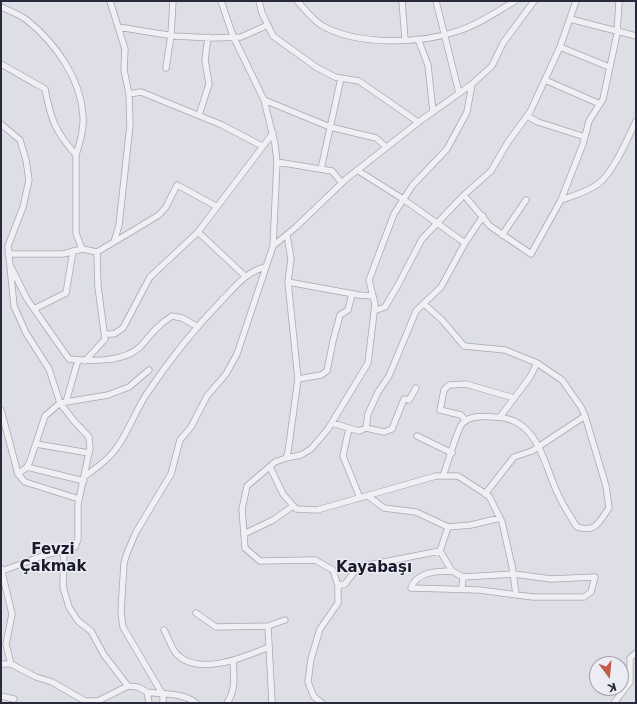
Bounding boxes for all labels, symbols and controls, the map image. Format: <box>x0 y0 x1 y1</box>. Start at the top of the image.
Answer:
district label: Fevzi Çakmak <box>20 541 86 576</box>
district label: Kayabaşı <box>336 559 412 577</box>
north arrow <box>589 656 629 696</box>
text: K <box>606 680 618 694</box>

